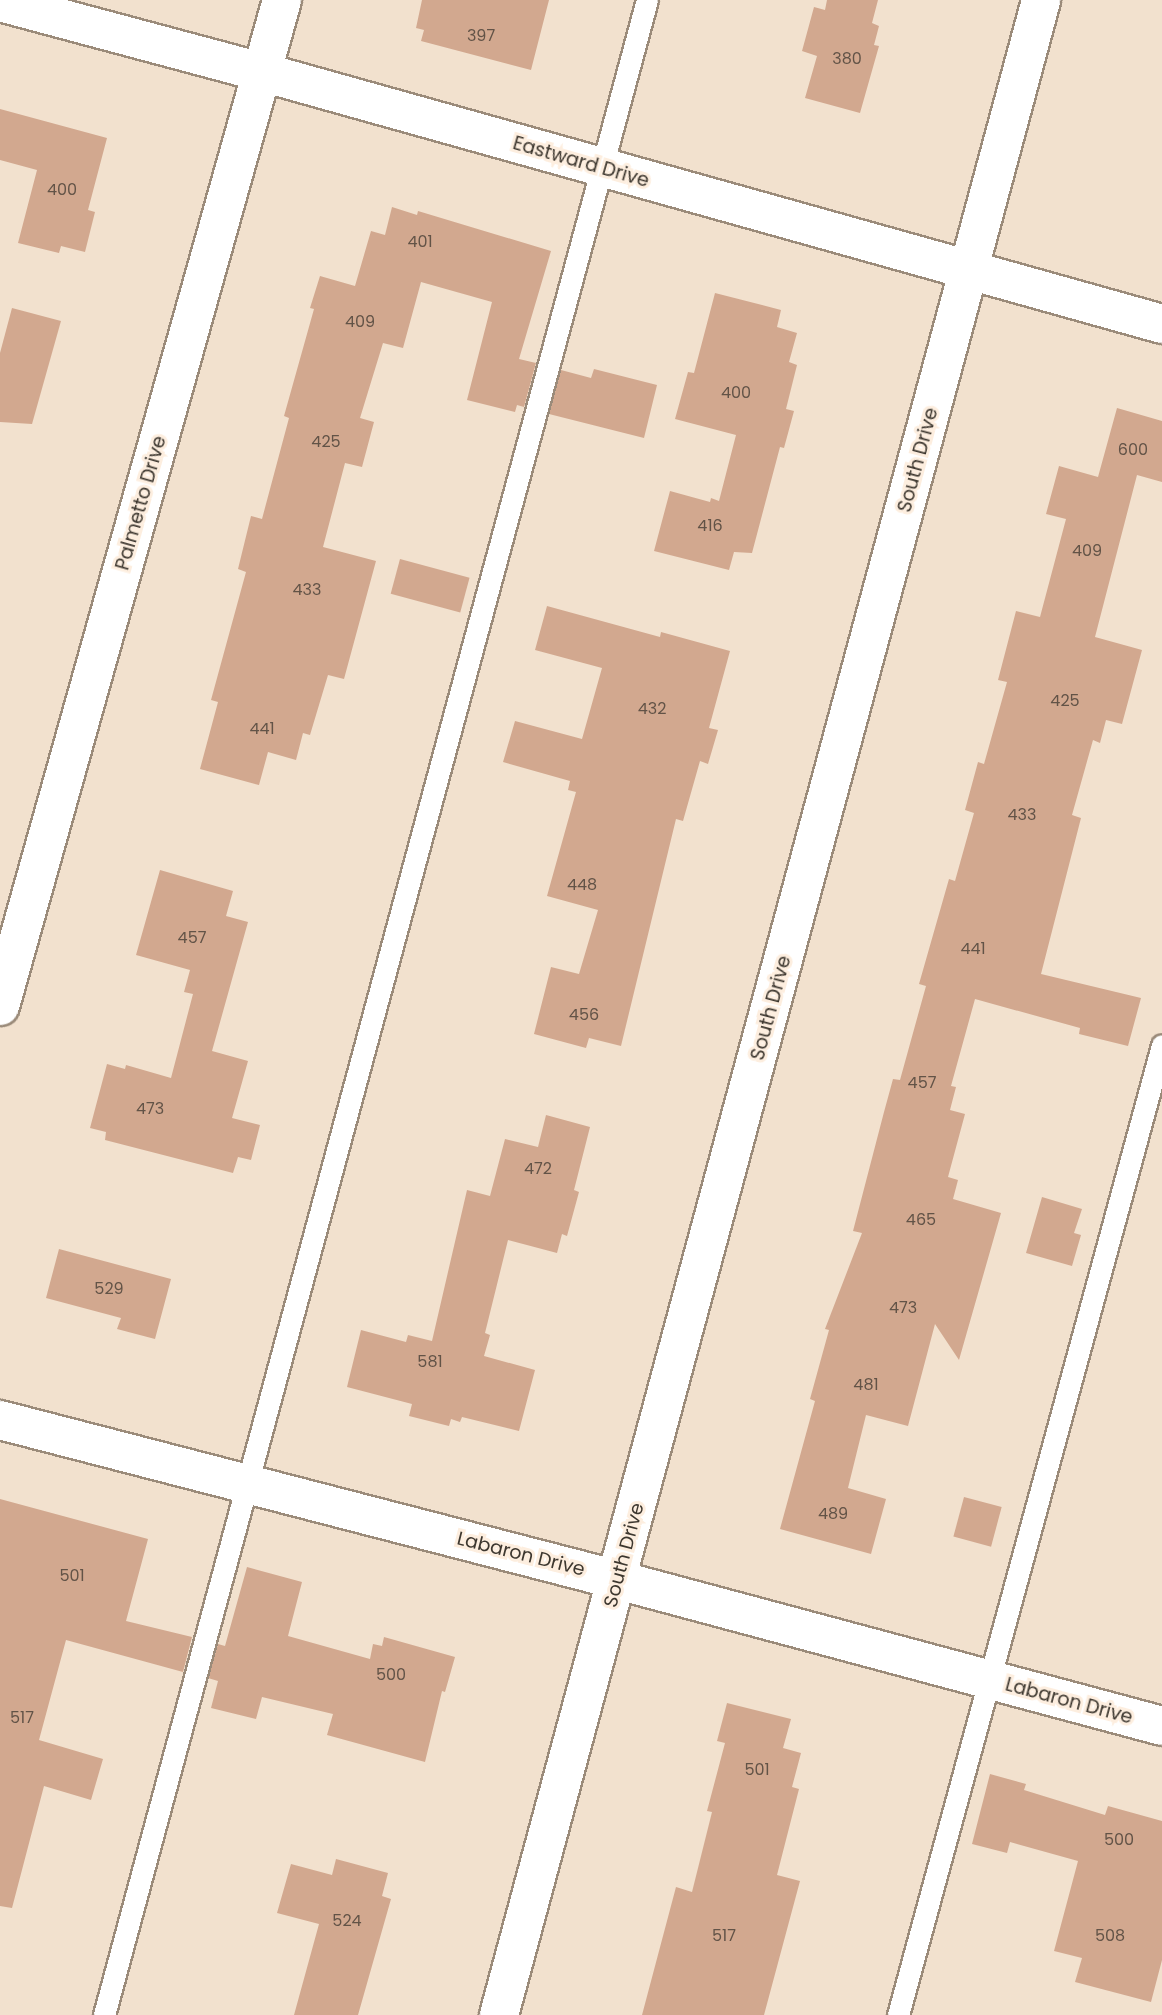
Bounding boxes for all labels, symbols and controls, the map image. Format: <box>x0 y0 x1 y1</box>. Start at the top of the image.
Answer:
house number: 397 <box>467 26 495 46</box>
house number: 380 <box>832 49 862 69</box>
street label: Eastward Drive <box>510 132 652 192</box>
house number: 400 <box>47 180 77 200</box>
house number: 401 <box>407 232 433 252</box>
house number: 409 <box>345 312 375 332</box>
house number: 400 <box>721 383 751 403</box>
street label: South Drive <box>893 405 943 515</box>
house number: 425 <box>311 432 341 452</box>
street label: Palmetto Drive <box>111 433 171 573</box>
house number: 600 <box>1118 440 1148 460</box>
house number: 416 <box>697 516 723 536</box>
house number: 409 <box>1072 541 1102 561</box>
house number: 433 <box>293 580 321 600</box>
house number: 425 <box>1050 691 1080 711</box>
house number: 432 <box>638 699 666 719</box>
house number: 441 <box>249 719 275 739</box>
house number: 433 <box>1008 805 1036 825</box>
house number: 448 <box>567 875 597 895</box>
house number: 457 <box>178 928 206 948</box>
house number: 441 <box>960 939 986 959</box>
street label: South Drive <box>746 953 796 1063</box>
house number: 456 <box>569 1005 599 1025</box>
house number: 457 <box>908 1073 936 1093</box>
house number: 473 <box>136 1099 164 1119</box>
house number: 472 <box>524 1159 552 1179</box>
house number: 465 <box>906 1210 936 1230</box>
house number: 529 <box>94 1279 124 1299</box>
house number: 473 <box>889 1298 917 1318</box>
house number: 581 <box>417 1352 443 1372</box>
house number: 481 <box>853 1375 879 1395</box>
street label: South Drive <box>599 1500 649 1610</box>
house number: 489 <box>818 1504 848 1524</box>
street label: Labaron Drive <box>455 1527 587 1581</box>
house number: 501 <box>59 1566 85 1586</box>
house number: 500 <box>376 1665 406 1685</box>
street label: Labaron Drive <box>1003 1673 1135 1729</box>
house number: 517 <box>10 1708 34 1728</box>
house number: 501 <box>744 1760 770 1780</box>
house number: 500 <box>1104 1830 1134 1850</box>
house number: 524 <box>332 1911 362 1931</box>
house number: 517 <box>712 1926 736 1946</box>
house number: 508 <box>1095 1926 1125 1946</box>

